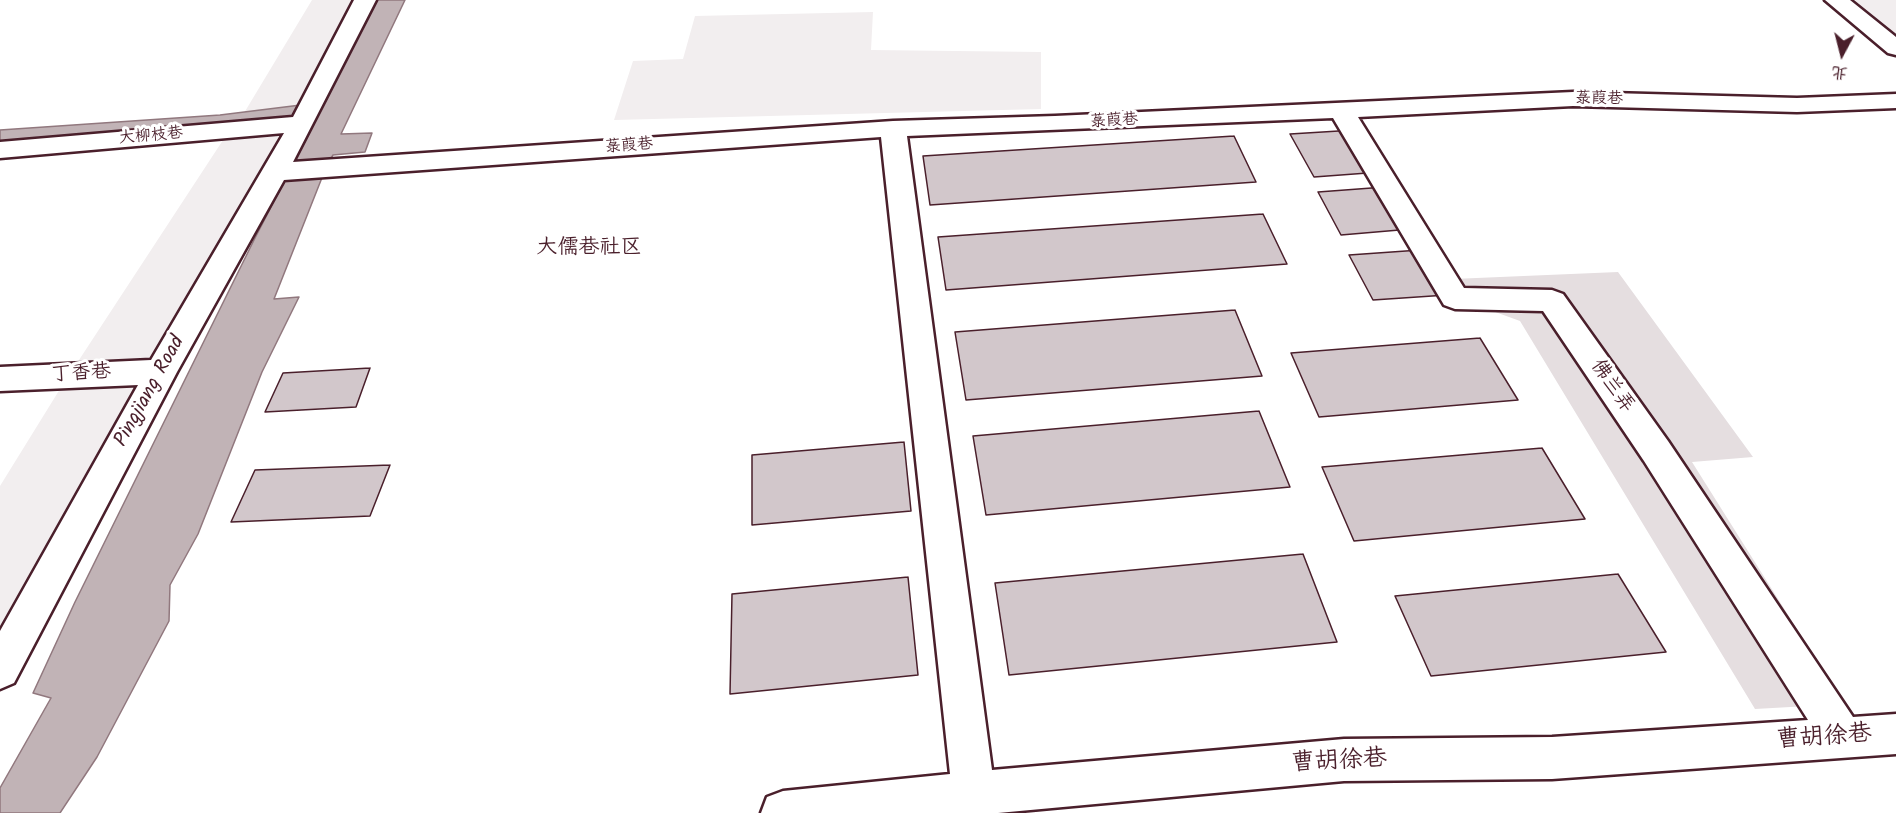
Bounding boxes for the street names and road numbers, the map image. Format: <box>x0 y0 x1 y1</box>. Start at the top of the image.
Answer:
street label: 菉葭巷 <box>1575 90 1623 110</box>
street label: 菉葭巷 <box>1090 111 1138 133</box>
street label: 大柳枝巷 <box>118 125 184 149</box>
street label: 菉葭巷 <box>604 136 654 158</box>
street label: Pingjiang Road <box>111 332 191 452</box>
street label: 佛兰弄 <box>1584 356 1638 418</box>
street label: 丁香巷 <box>50 361 112 389</box>
street label: 曹胡徐巷 <box>1775 721 1873 757</box>
street label: 曹胡徐巷 <box>1290 746 1388 780</box>

